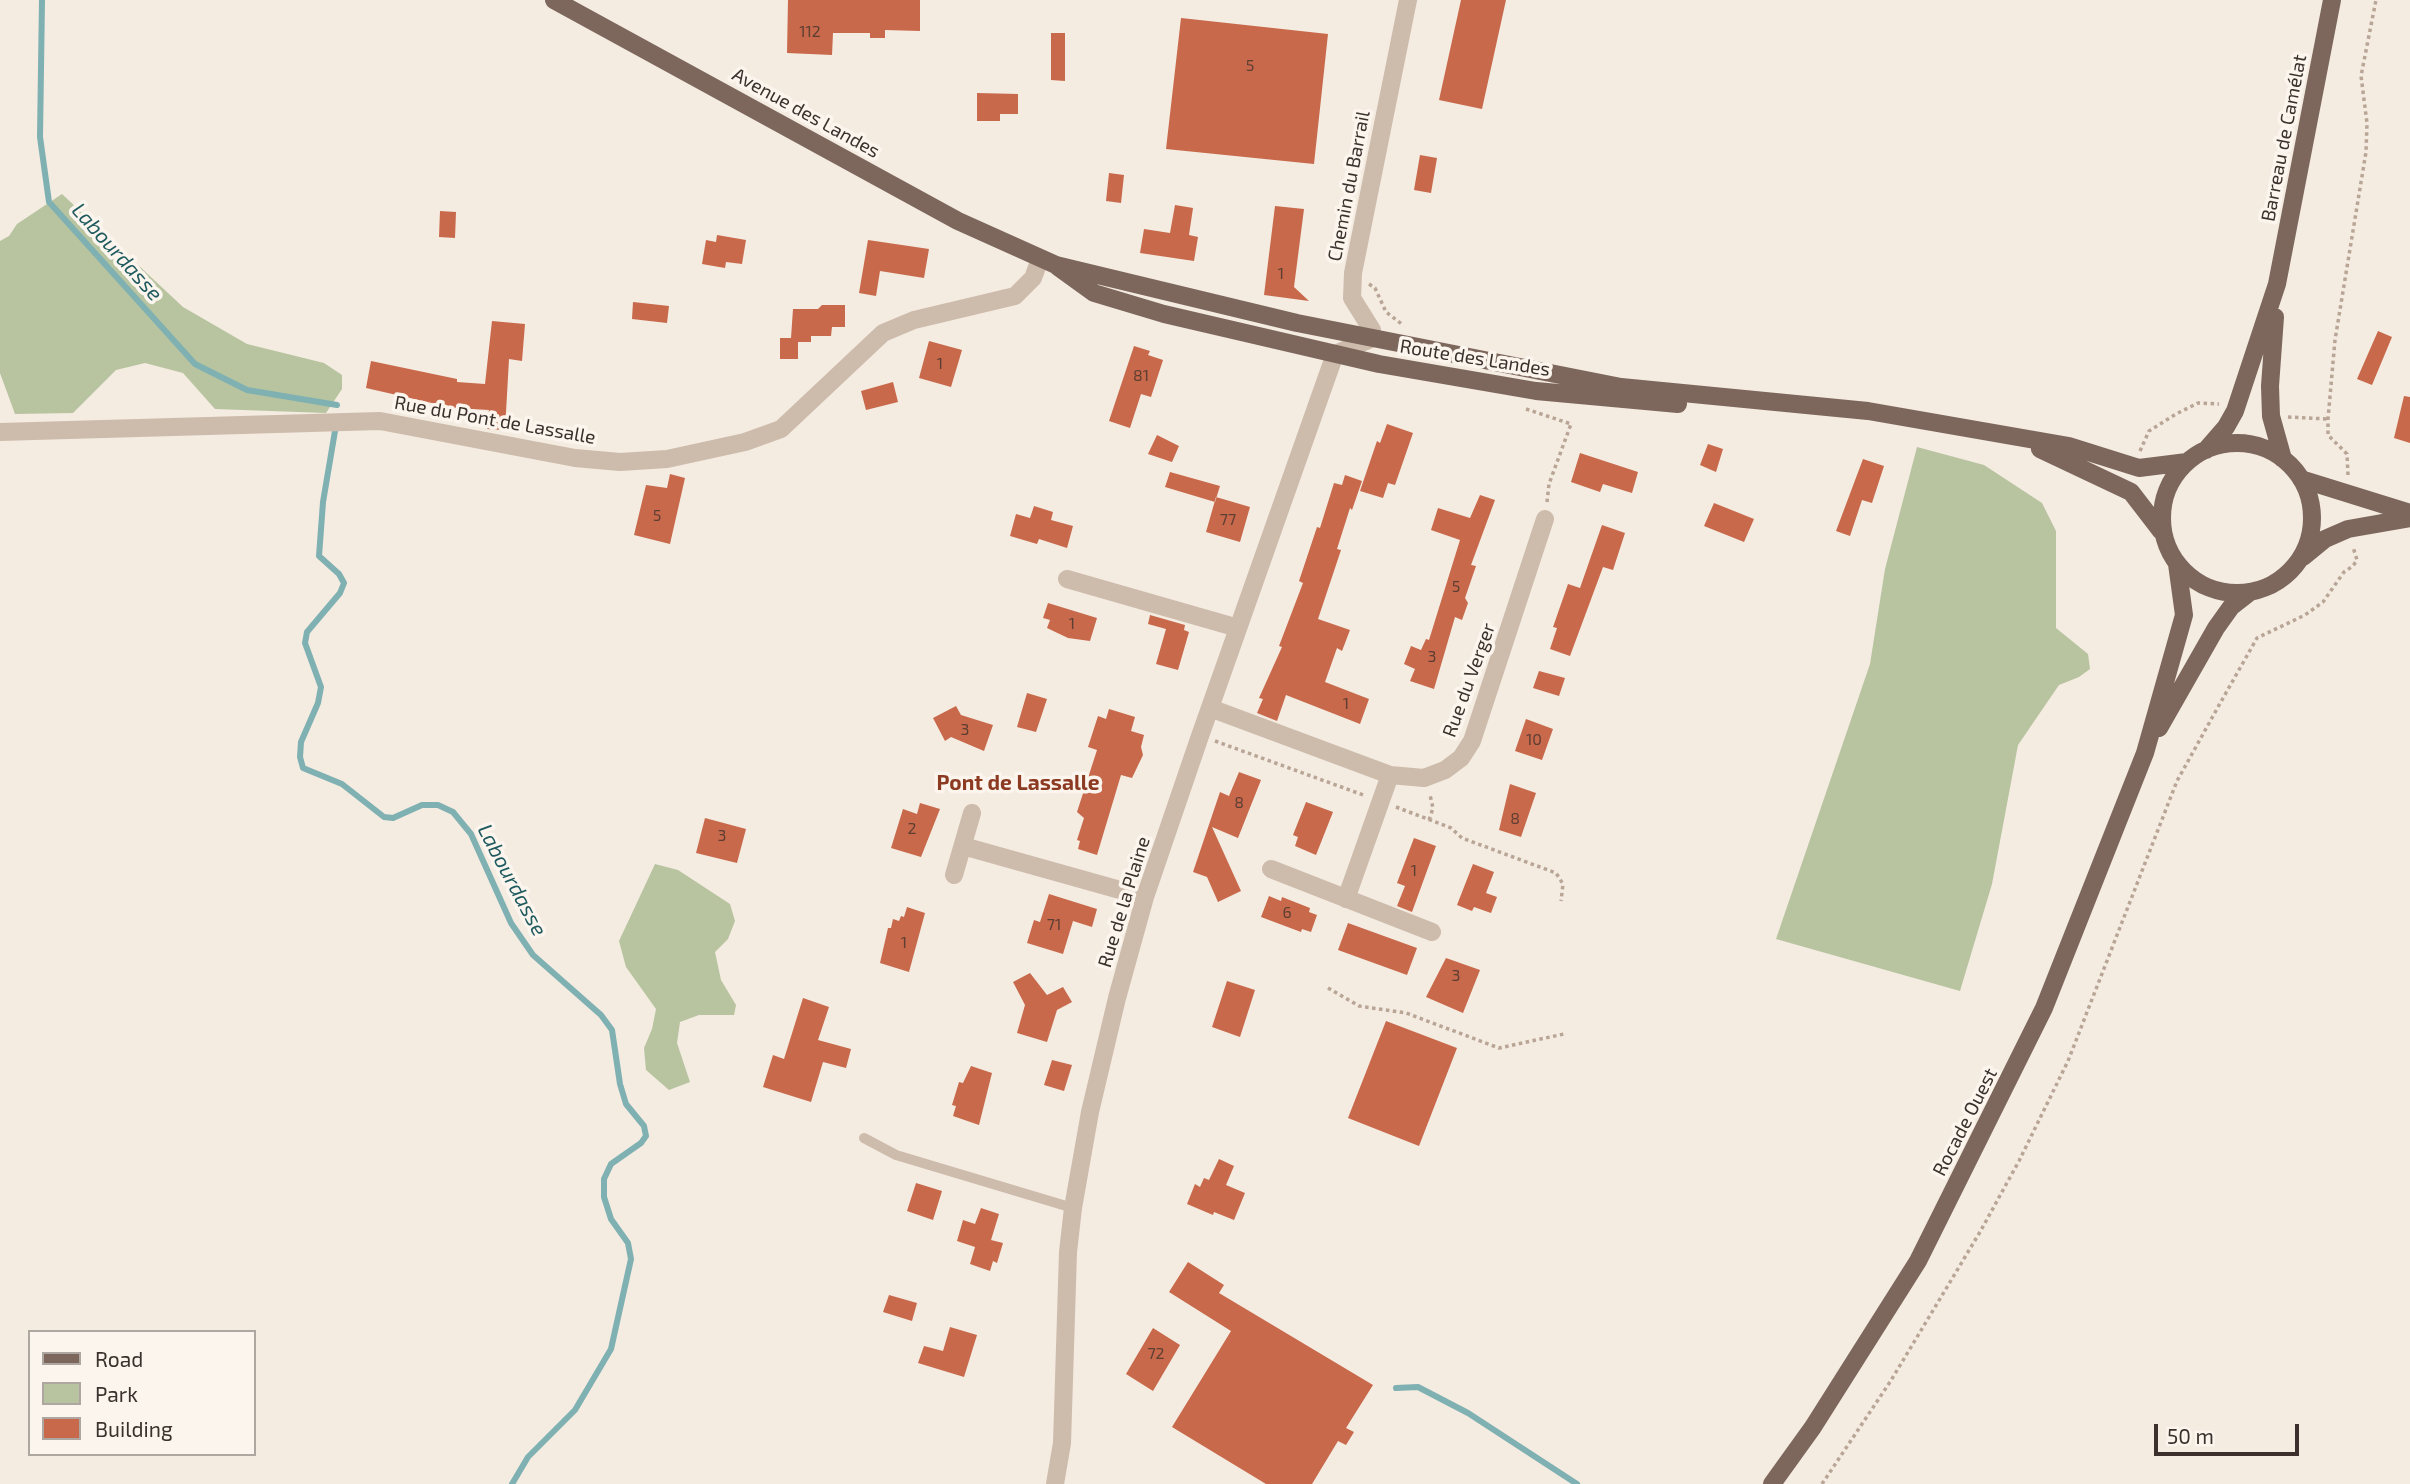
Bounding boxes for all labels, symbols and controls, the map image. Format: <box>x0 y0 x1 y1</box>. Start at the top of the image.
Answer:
house number: 112 <box>799 22 821 42</box>
street label: Barreau de Camélat <box>2257 53 2311 223</box>
house number: 5 <box>1246 56 1254 76</box>
street label: Avenue des Landes <box>728 63 884 163</box>
street label: Chemin du Barrail <box>1323 109 1375 263</box>
water label: Labourdasse <box>66 198 168 306</box>
house number: 1 <box>1278 264 1284 284</box>
street label: Route des Landes <box>1398 335 1552 381</box>
house number: 1 <box>937 354 943 374</box>
house number: 81 <box>1133 366 1149 386</box>
street label: Rue du Pont de Lassalle <box>393 391 597 449</box>
house number: 5 <box>653 506 661 526</box>
house number: 77 <box>1220 510 1236 530</box>
house number: 5 <box>1452 577 1460 597</box>
house number: 1 <box>1069 614 1075 634</box>
street label: Rue du Verger <box>1438 620 1500 740</box>
house number: 3 <box>1428 647 1436 667</box>
house number: 1 <box>1343 694 1349 714</box>
house number: 3 <box>961 720 969 740</box>
house number: 10 <box>1526 730 1542 750</box>
district label: Pont de Lassalle <box>936 770 1100 796</box>
house number: 8 <box>1234 793 1244 813</box>
house number: 8 <box>1510 809 1520 829</box>
house number: 2 <box>908 819 916 839</box>
water label: Labourdasse <box>472 820 552 940</box>
house number: 3 <box>718 826 726 846</box>
street label: Rue de la Plaine <box>1093 834 1155 970</box>
house number: 1 <box>1411 861 1417 881</box>
house number: 6 <box>1282 903 1292 923</box>
house number: 71 <box>1047 915 1061 935</box>
house number: 1 <box>901 933 907 953</box>
house number: 3 <box>1452 966 1460 986</box>
street label: Rocade Ouest <box>1928 1064 2002 1180</box>
legend <box>28 1330 256 1456</box>
house number: 72 <box>1147 1344 1165 1364</box>
text: Road <box>95 1346 143 1371</box>
text: Park <box>95 1381 138 1406</box>
scale bar <box>2158 1410 2303 1454</box>
text: Building <box>95 1416 173 1441</box>
text: 50 m <box>2167 1423 2214 1448</box>

